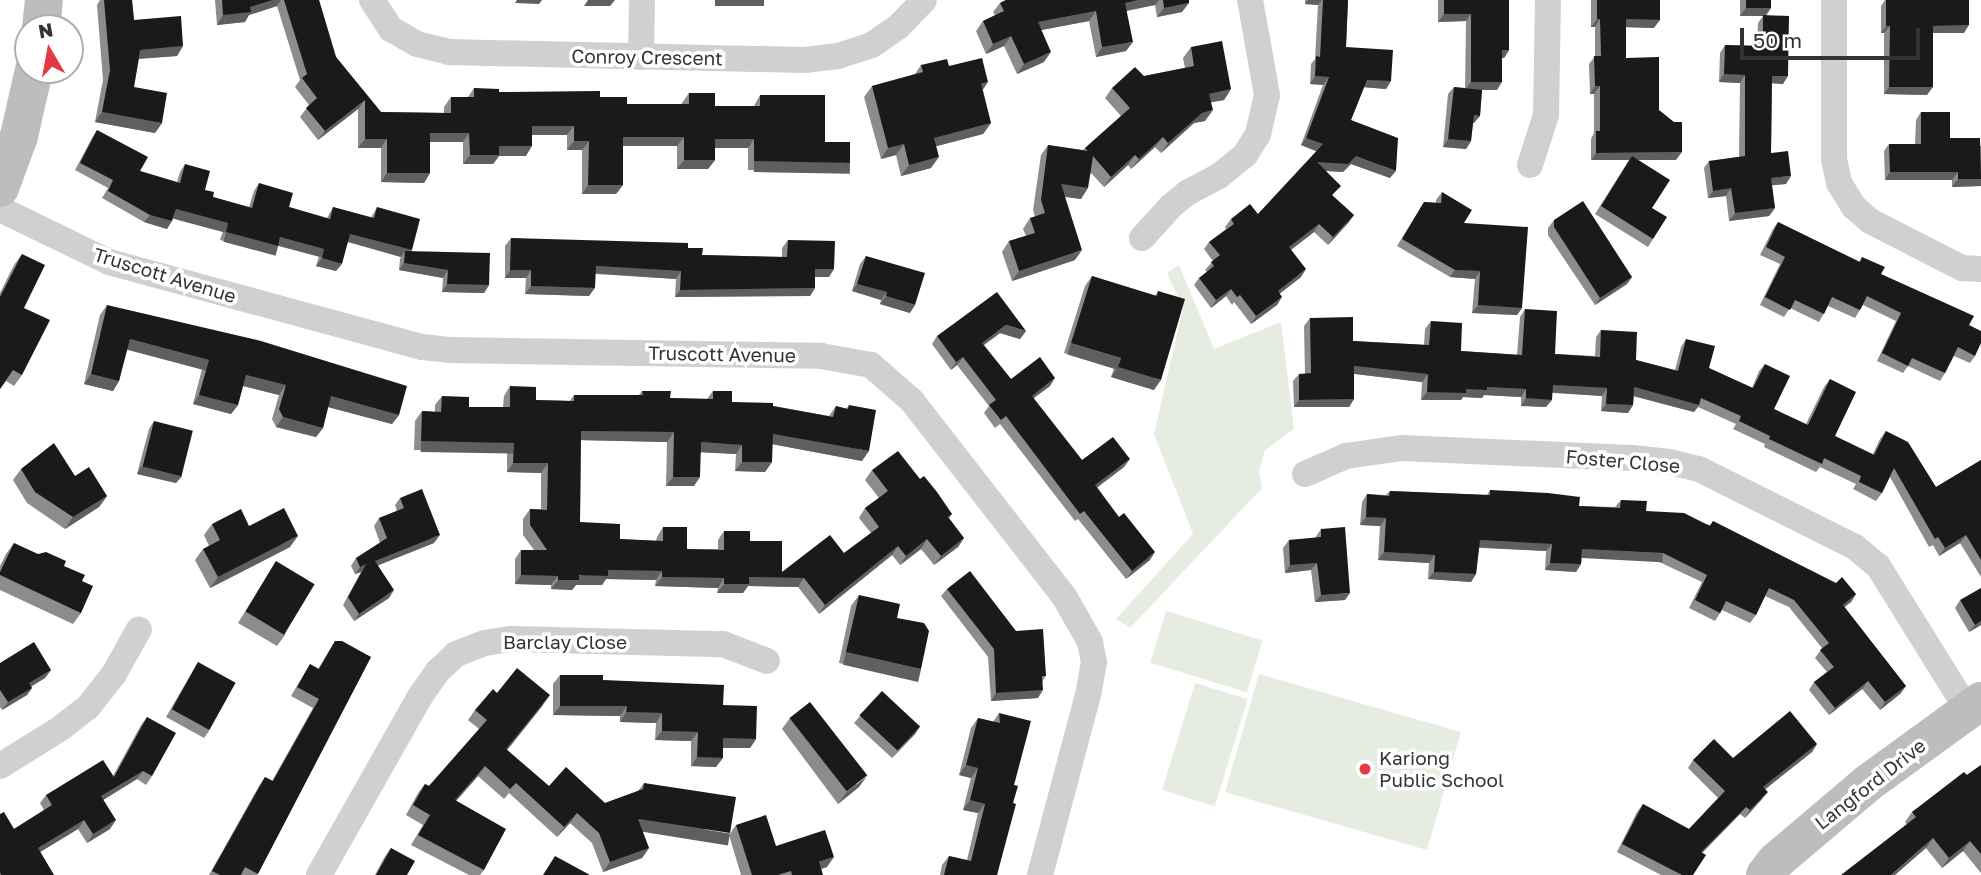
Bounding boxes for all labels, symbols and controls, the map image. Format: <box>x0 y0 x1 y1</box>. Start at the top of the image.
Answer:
north arrow <box>14 14 84 84</box>
scale bar <box>1743 14 1923 58</box>
text: N <box>36 17 55 42</box>
text: 50 m <box>1753 27 1802 53</box>
street label: Conroy Crescent <box>571 44 723 70</box>
street label: Truscott Avenue <box>91 243 239 307</box>
street label: Truscott Avenue <box>648 341 796 367</box>
street label: Foster Close <box>1565 445 1681 477</box>
street label: Barclay Close <box>503 631 627 653</box>
street label: Langford Drive <box>1810 734 1930 834</box>
place label: Kariong Public School <box>1379 747 1504 791</box>
marker: Kariong Public School <box>1357 761 1373 777</box>

